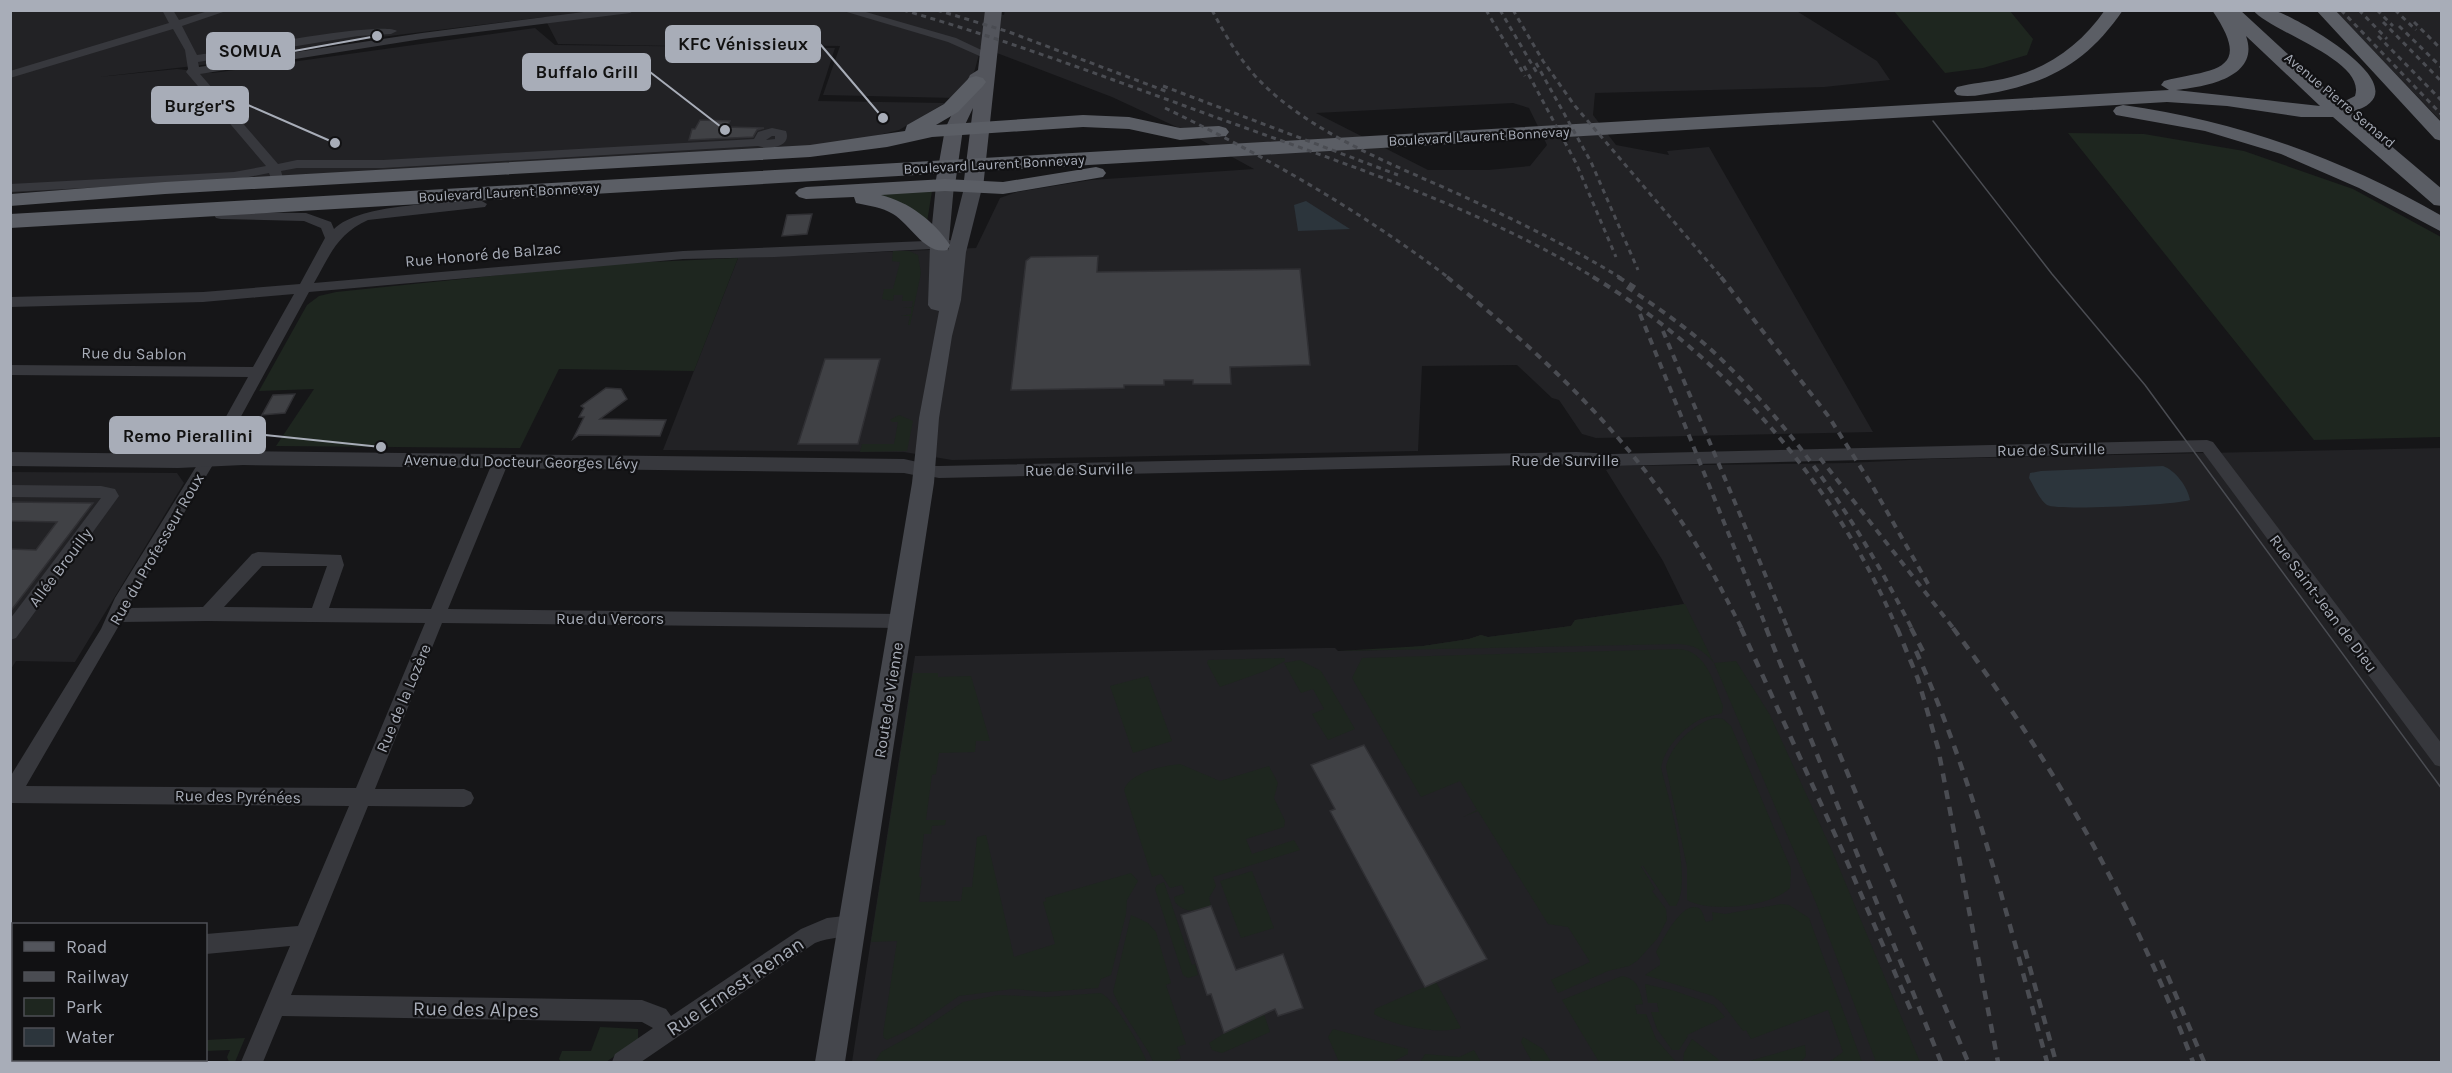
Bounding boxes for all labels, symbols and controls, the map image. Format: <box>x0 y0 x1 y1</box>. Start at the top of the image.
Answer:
callout: KFC Vénissieux <box>666 26 820 62</box>
callout: SOMUA <box>207 33 294 69</box>
text: KFC Vénissieux <box>678 33 808 55</box>
text: SOMUA <box>218 40 282 62</box>
street label: Avenue Pierre Semard <box>2281 49 2398 152</box>
callout: Buffalo Grill <box>523 54 650 90</box>
text: Buffalo Grill <box>535 61 639 83</box>
callout: Burger'S <box>152 87 248 123</box>
text: Burger'S <box>164 95 236 117</box>
street label: Boulevard Laurent Bonnevay <box>1388 123 1570 150</box>
street label: Boulevard Laurent Bonnevay <box>903 151 1085 178</box>
street label: Boulevard Laurent Bonnevay <box>418 179 600 206</box>
street label: Rue Honoré de Balzac <box>404 238 562 271</box>
street label: Rue du Sablon <box>81 343 187 364</box>
callout: Remo Pierallini <box>110 417 265 453</box>
text: Remo Pierallini <box>123 425 253 447</box>
street label: Rue de Surville <box>1997 439 2105 460</box>
street label: Avenue du Docteur Georges Lévy <box>404 450 639 473</box>
street label: Rue de Surville <box>1511 451 1619 470</box>
street label: Rue de Surville <box>1025 459 1133 480</box>
street label: Rue du Professeur Roux <box>105 470 208 629</box>
street label: Allée Brouilly <box>25 524 97 610</box>
street label: Rue Saint-Jean de Dieu <box>2266 531 2382 676</box>
street label: Rue du Vercors <box>556 609 664 628</box>
street label: Rue de la Lozère <box>372 641 435 755</box>
street label: Route de Vienne <box>870 641 907 759</box>
street label: Rue des Pyrénées <box>175 786 301 807</box>
legend <box>12 923 207 1061</box>
street label: Rue Ernest Renan <box>662 932 808 1041</box>
text: Road <box>66 936 107 958</box>
text: Railway <box>66 966 129 988</box>
text: Park <box>66 996 103 1018</box>
street label: Rue des Alpes <box>413 997 539 1022</box>
text: Water <box>66 1026 114 1048</box>

